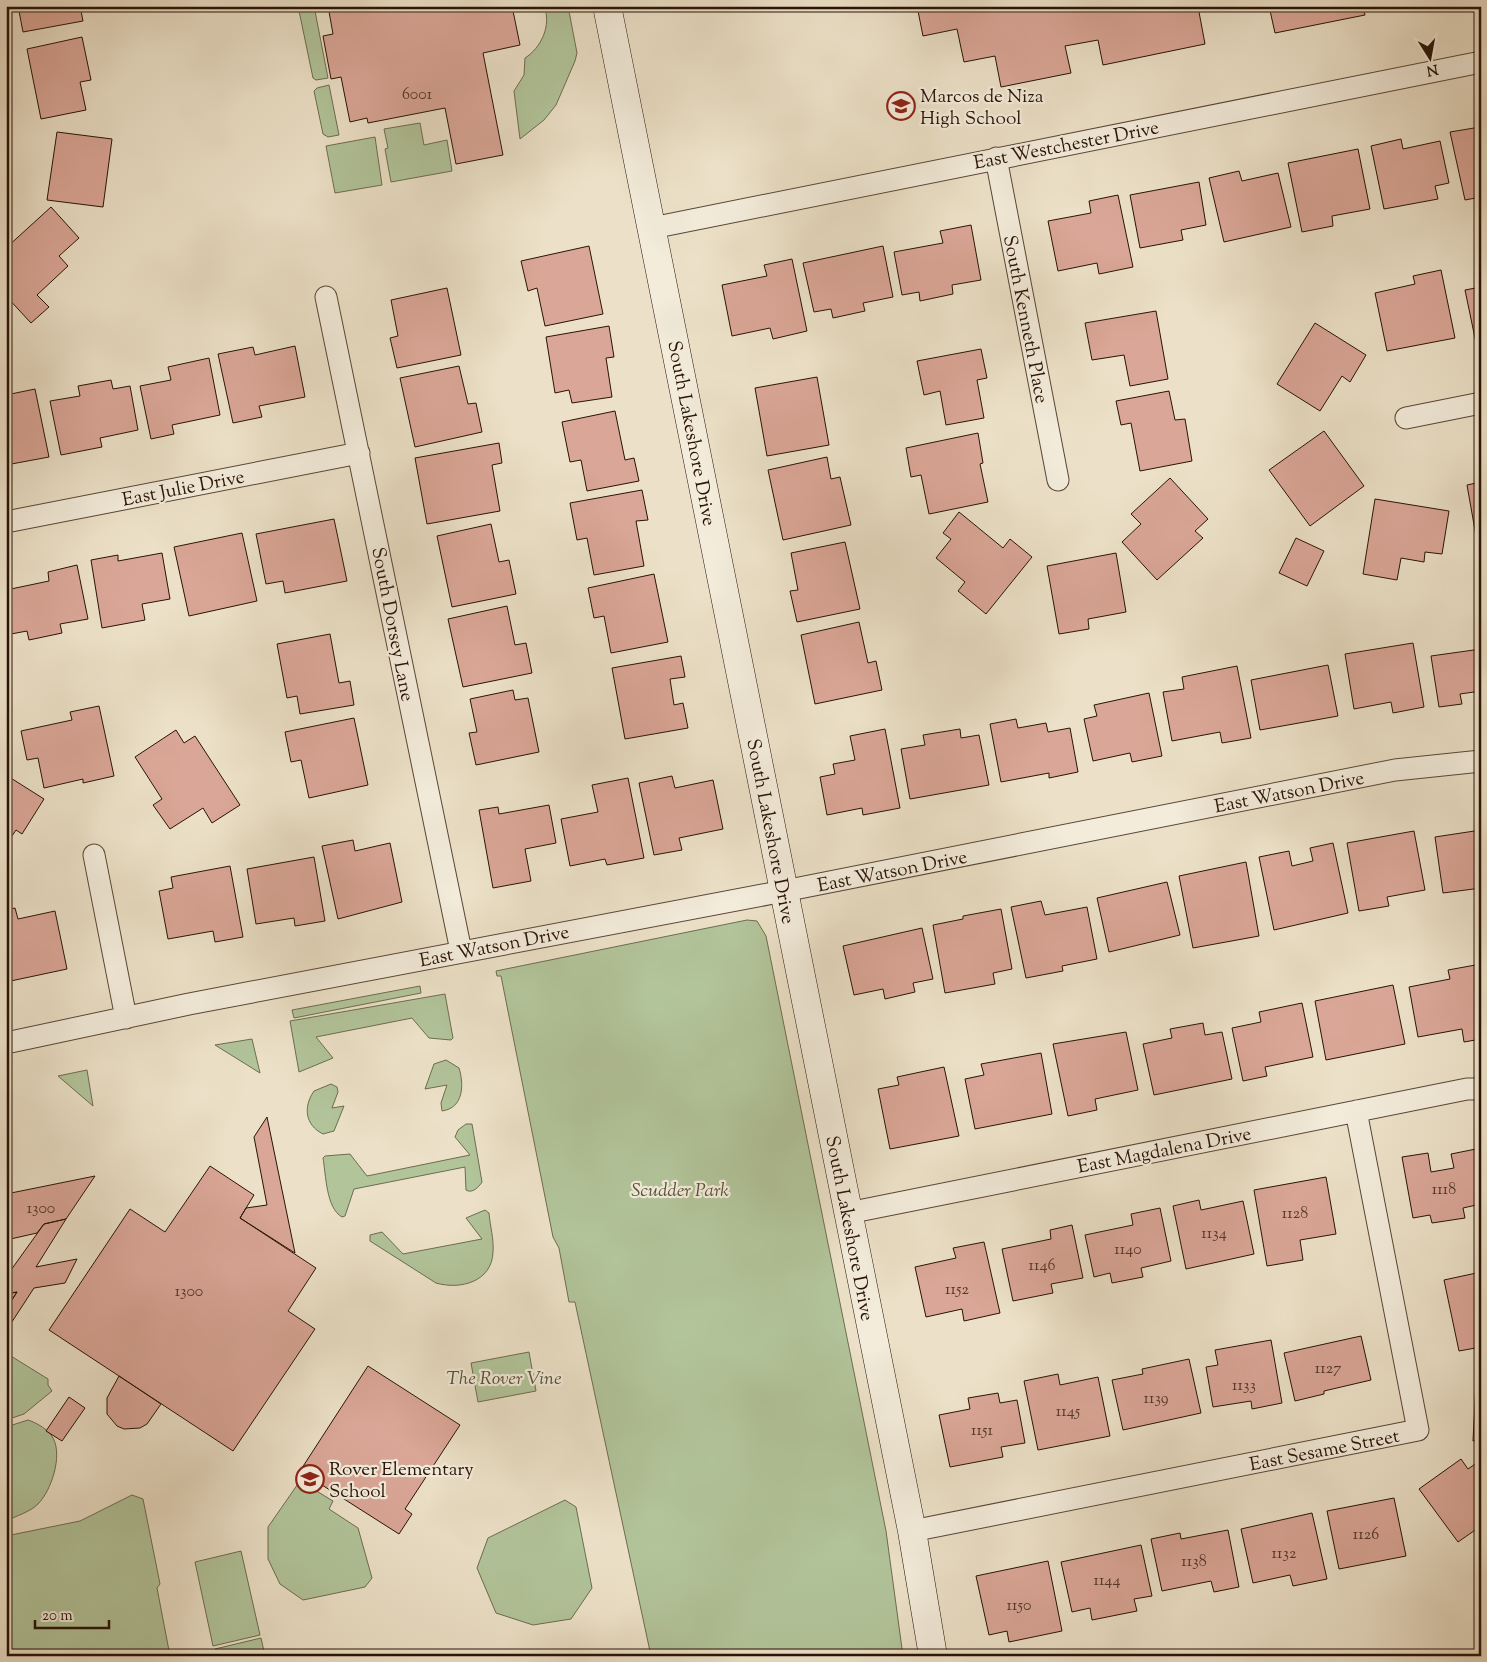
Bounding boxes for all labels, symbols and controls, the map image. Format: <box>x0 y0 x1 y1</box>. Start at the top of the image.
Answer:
north arrow <box>1404 32 1454 82</box>
text: N <box>1425 58 1439 80</box>
house number: 6001 <box>402 84 433 107</box>
place label: Marcos de Niza High School <box>920 84 1044 133</box>
school or university icon: Marcos de Niza High School <box>886 91 916 121</box>
street label: East Westchester Drive <box>971 115 1162 178</box>
street label: South Kenneth Place <box>995 233 1054 406</box>
street label: South Lakeshore Drive <box>659 339 722 528</box>
street label: East Julie Drive <box>120 464 247 515</box>
street label: South Dorsey Lane <box>363 545 420 704</box>
street label: South Lakeshore Drive <box>738 737 801 926</box>
street label: East Watson Drive <box>1212 766 1367 821</box>
street label: East Watson Drive <box>815 845 970 900</box>
street label: East Watson Drive <box>417 920 572 975</box>
street label: East Magdalena Drive <box>1075 1121 1254 1182</box>
street label: South Lakeshore Drive <box>817 1134 880 1323</box>
park label: Scudder Park <box>631 1178 729 1205</box>
house number: 1118 <box>1432 1179 1456 1202</box>
house number: 1300 <box>27 1198 55 1221</box>
house number: 1128 <box>1282 1203 1308 1226</box>
house number: 1134 <box>1201 1223 1227 1246</box>
house number: 1140 <box>1114 1239 1142 1262</box>
house number: 1146 <box>1029 1255 1055 1278</box>
house number: 1152 <box>945 1279 969 1302</box>
house number: 1300 <box>175 1281 203 1304</box>
house number: 1127 <box>1315 1358 1341 1381</box>
park label: The Rover Vine <box>446 1366 562 1393</box>
house number: 1133 <box>1232 1375 1256 1398</box>
house number: 1139 <box>1144 1388 1169 1411</box>
house number: 1145 <box>1056 1401 1081 1424</box>
house number: 1151 <box>971 1420 993 1443</box>
street label: East Sesame Street <box>1247 1424 1402 1479</box>
place label: Rover Elementary School <box>329 1457 474 1506</box>
school or university icon: Rover Elementary School <box>295 1464 325 1494</box>
house number: 1126 <box>1353 1524 1379 1547</box>
house number: 1132 <box>1272 1543 1297 1566</box>
house number: 1138 <box>1181 1551 1207 1574</box>
house number: 1144 <box>1093 1570 1121 1593</box>
house number: 1150 <box>1007 1595 1031 1618</box>
scale bar <box>35 1597 109 1629</box>
text: 20 m <box>42 1606 73 1627</box>

